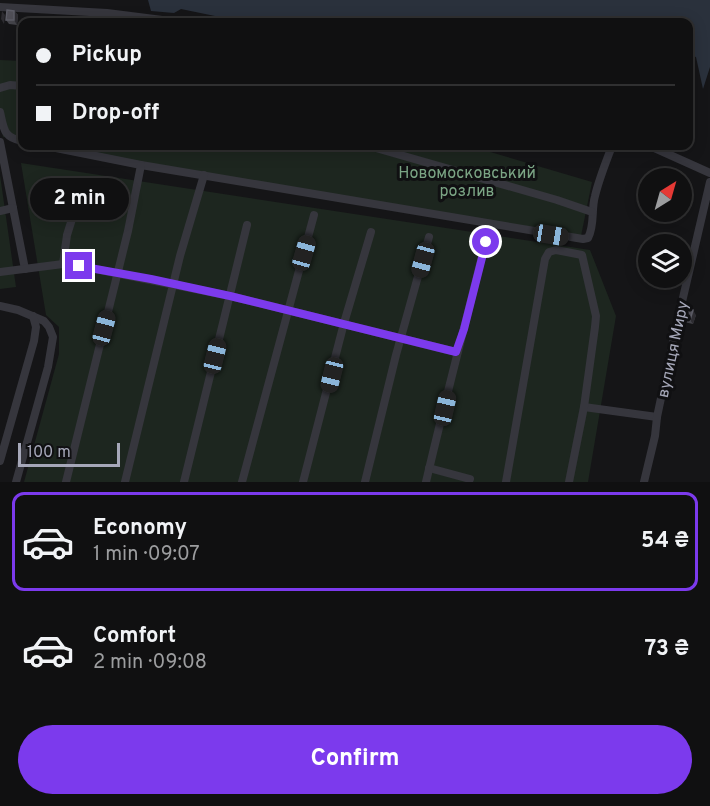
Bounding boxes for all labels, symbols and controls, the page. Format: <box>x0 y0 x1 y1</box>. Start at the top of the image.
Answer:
text: Pickup <box>72 42 142 69</box>
text: Drop-off <box>72 100 159 127</box>
park label: Новомосковський розлив <box>398 164 536 202</box>
north arrow <box>638 168 692 222</box>
map controls <box>638 168 692 288</box>
callout: 2 min <box>29 179 128 221</box>
text: 2 min <box>53 186 106 212</box>
car <box>532 223 570 247</box>
route start <box>472 228 499 255</box>
car <box>290 233 318 273</box>
button: layers <box>638 234 692 288</box>
car <box>410 240 436 280</box>
route end <box>65 252 92 279</box>
street label: вулиця Миру <box>654 299 694 400</box>
car <box>91 308 117 348</box>
car <box>202 336 228 376</box>
car <box>319 355 345 395</box>
car <box>432 388 458 428</box>
scale bar <box>18 440 120 468</box>
text: 100 m <box>27 443 71 463</box>
icon: car <box>21 515 75 569</box>
text: Economy <box>93 515 187 542</box>
text: 54 ₴ <box>641 528 689 555</box>
text: 1 min · 09:07 <box>93 542 200 568</box>
icon: car <box>21 623 75 677</box>
text: Comfort <box>93 623 176 650</box>
text: 73 ₴ <box>644 636 689 663</box>
text: 2 min · 09:08 <box>93 650 207 676</box>
button: Confirm <box>18 725 692 794</box>

